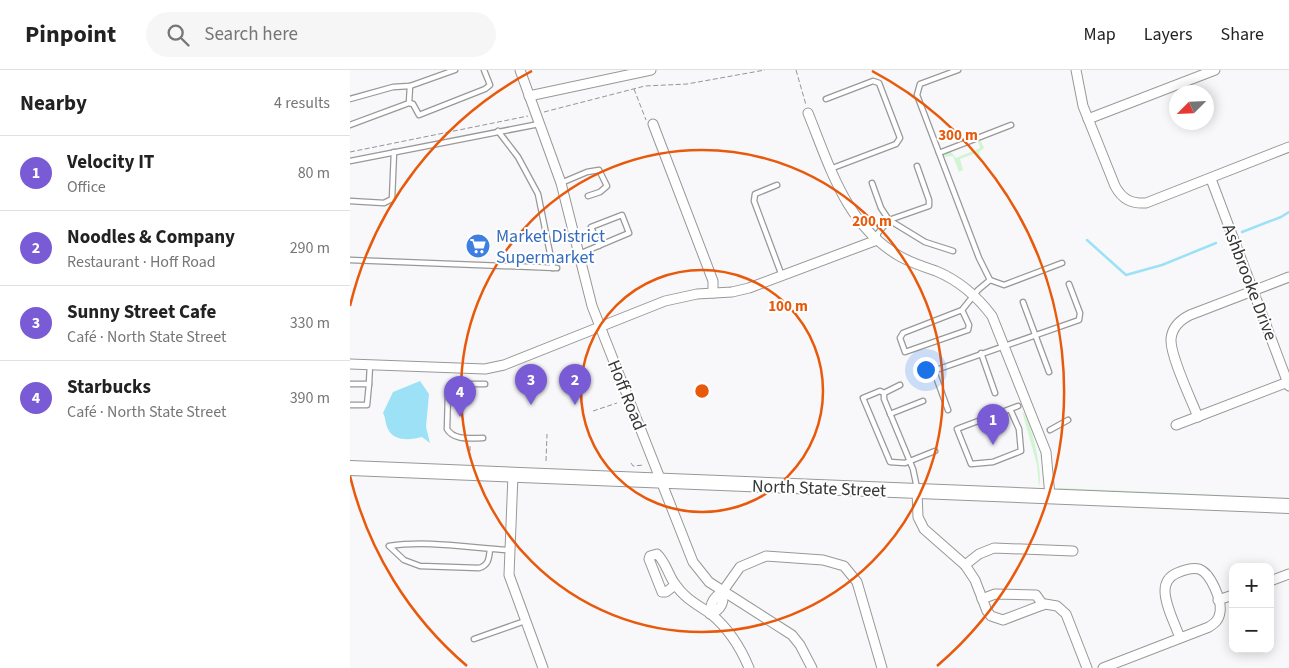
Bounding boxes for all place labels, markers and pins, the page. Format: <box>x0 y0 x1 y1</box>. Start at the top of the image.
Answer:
place label: Market District Supermarket <box>496 224 605 270</box>
supermarket icon: Market District Supermarket <box>465 233 491 259</box>
pin: 3 <box>515 364 547 405</box>
pin: 2 <box>559 364 591 405</box>
pin: 4 <box>444 376 476 417</box>
centre of rings <box>693 382 711 400</box>
pin: 1 <box>977 404 1009 445</box>

